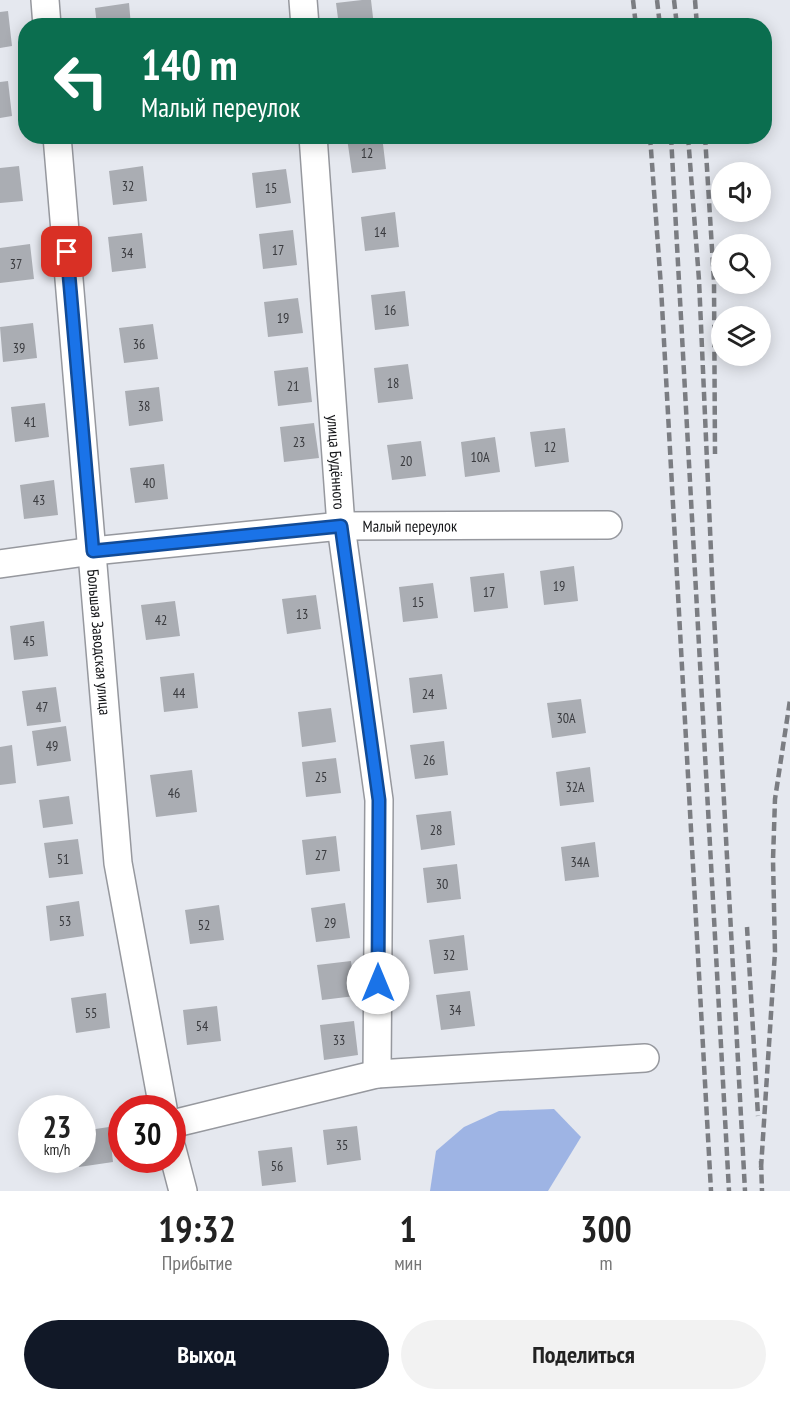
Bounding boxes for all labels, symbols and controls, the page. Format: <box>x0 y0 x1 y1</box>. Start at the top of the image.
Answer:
text: 140 m <box>141 37 238 92</box>
icon: left <box>42 42 120 120</box>
text: Малый переулок <box>141 90 300 124</box>
house number: 12 <box>361 144 373 162</box>
map controls <box>711 162 771 366</box>
button: sound <box>711 162 771 222</box>
house number: 32 <box>122 177 134 195</box>
house number: 15 <box>265 179 277 197</box>
house number: 14 <box>374 223 387 241</box>
pin <box>41 226 92 277</box>
button: search <box>711 234 771 294</box>
icon: arrive <box>50 235 83 268</box>
house number: 17 <box>272 241 284 259</box>
house number: 34 <box>121 244 134 262</box>
house number: 37 <box>10 255 22 273</box>
house number: 16 <box>384 301 396 319</box>
button: layers <box>711 306 771 366</box>
house number: 19 <box>277 309 289 327</box>
house number: 36 <box>133 335 145 353</box>
house number: 39 <box>13 339 25 357</box>
house number: 18 <box>387 374 399 392</box>
house number: 21 <box>287 377 299 395</box>
house number: 38 <box>138 397 150 415</box>
house number: 41 <box>24 413 36 431</box>
street label: улица Будённого <box>323 414 350 510</box>
house number: 23 <box>293 433 305 451</box>
house number: 12 <box>544 438 556 456</box>
house number: 10А <box>470 448 490 466</box>
house number: 20 <box>400 452 412 470</box>
house number: 40 <box>143 474 155 492</box>
house number: 43 <box>33 491 45 509</box>
street label: Малый переулок <box>363 516 458 536</box>
street label: Большая Заводская улица <box>83 568 116 716</box>
house number: 19 <box>553 577 565 595</box>
house number: 17 <box>483 583 495 601</box>
house number: 15 <box>412 593 424 611</box>
house number: 13 <box>296 605 308 623</box>
house number: 42 <box>155 611 167 629</box>
house number: 45 <box>23 632 35 650</box>
house number: 44 <box>173 684 186 702</box>
house number: 24 <box>422 685 435 703</box>
house number: 47 <box>36 698 48 716</box>
house number: 30А <box>556 709 576 727</box>
house number: 49 <box>46 737 58 755</box>
house number: 26 <box>423 751 435 769</box>
house number: 25 <box>315 768 327 786</box>
house number: 32А <box>565 778 585 796</box>
house number: 46 <box>168 784 180 802</box>
house number: 28 <box>430 821 442 839</box>
house number: 27 <box>315 846 327 864</box>
house number: 51 <box>57 850 69 868</box>
house number: 34А <box>570 853 590 871</box>
house number: 30 <box>436 875 448 893</box>
house number: 53 <box>59 912 71 930</box>
house number: 29 <box>324 914 336 932</box>
house number: 52 <box>198 916 210 934</box>
house number: 32 <box>443 946 455 964</box>
position arrow <box>346 951 410 1015</box>
house number: 34 <box>449 1001 462 1019</box>
house number: 55 <box>85 1004 97 1022</box>
house number: 54 <box>196 1017 209 1035</box>
house number: 33 <box>333 1031 345 1049</box>
speed limit sign: 30 <box>108 1095 186 1173</box>
text: 23 <box>43 1107 71 1146</box>
house number: 35 <box>336 1136 348 1154</box>
text: km/h <box>44 1140 70 1159</box>
house number: 56 <box>271 1157 283 1175</box>
text: 19:32 <box>158 1205 236 1252</box>
text: 1 <box>400 1205 417 1252</box>
text: 300 <box>580 1205 632 1252</box>
text: Прибытие <box>162 1250 233 1276</box>
text: мин <box>394 1250 422 1276</box>
text: m <box>600 1250 613 1276</box>
button: Выход <box>24 1320 389 1389</box>
button: Поделиться <box>401 1320 766 1389</box>

